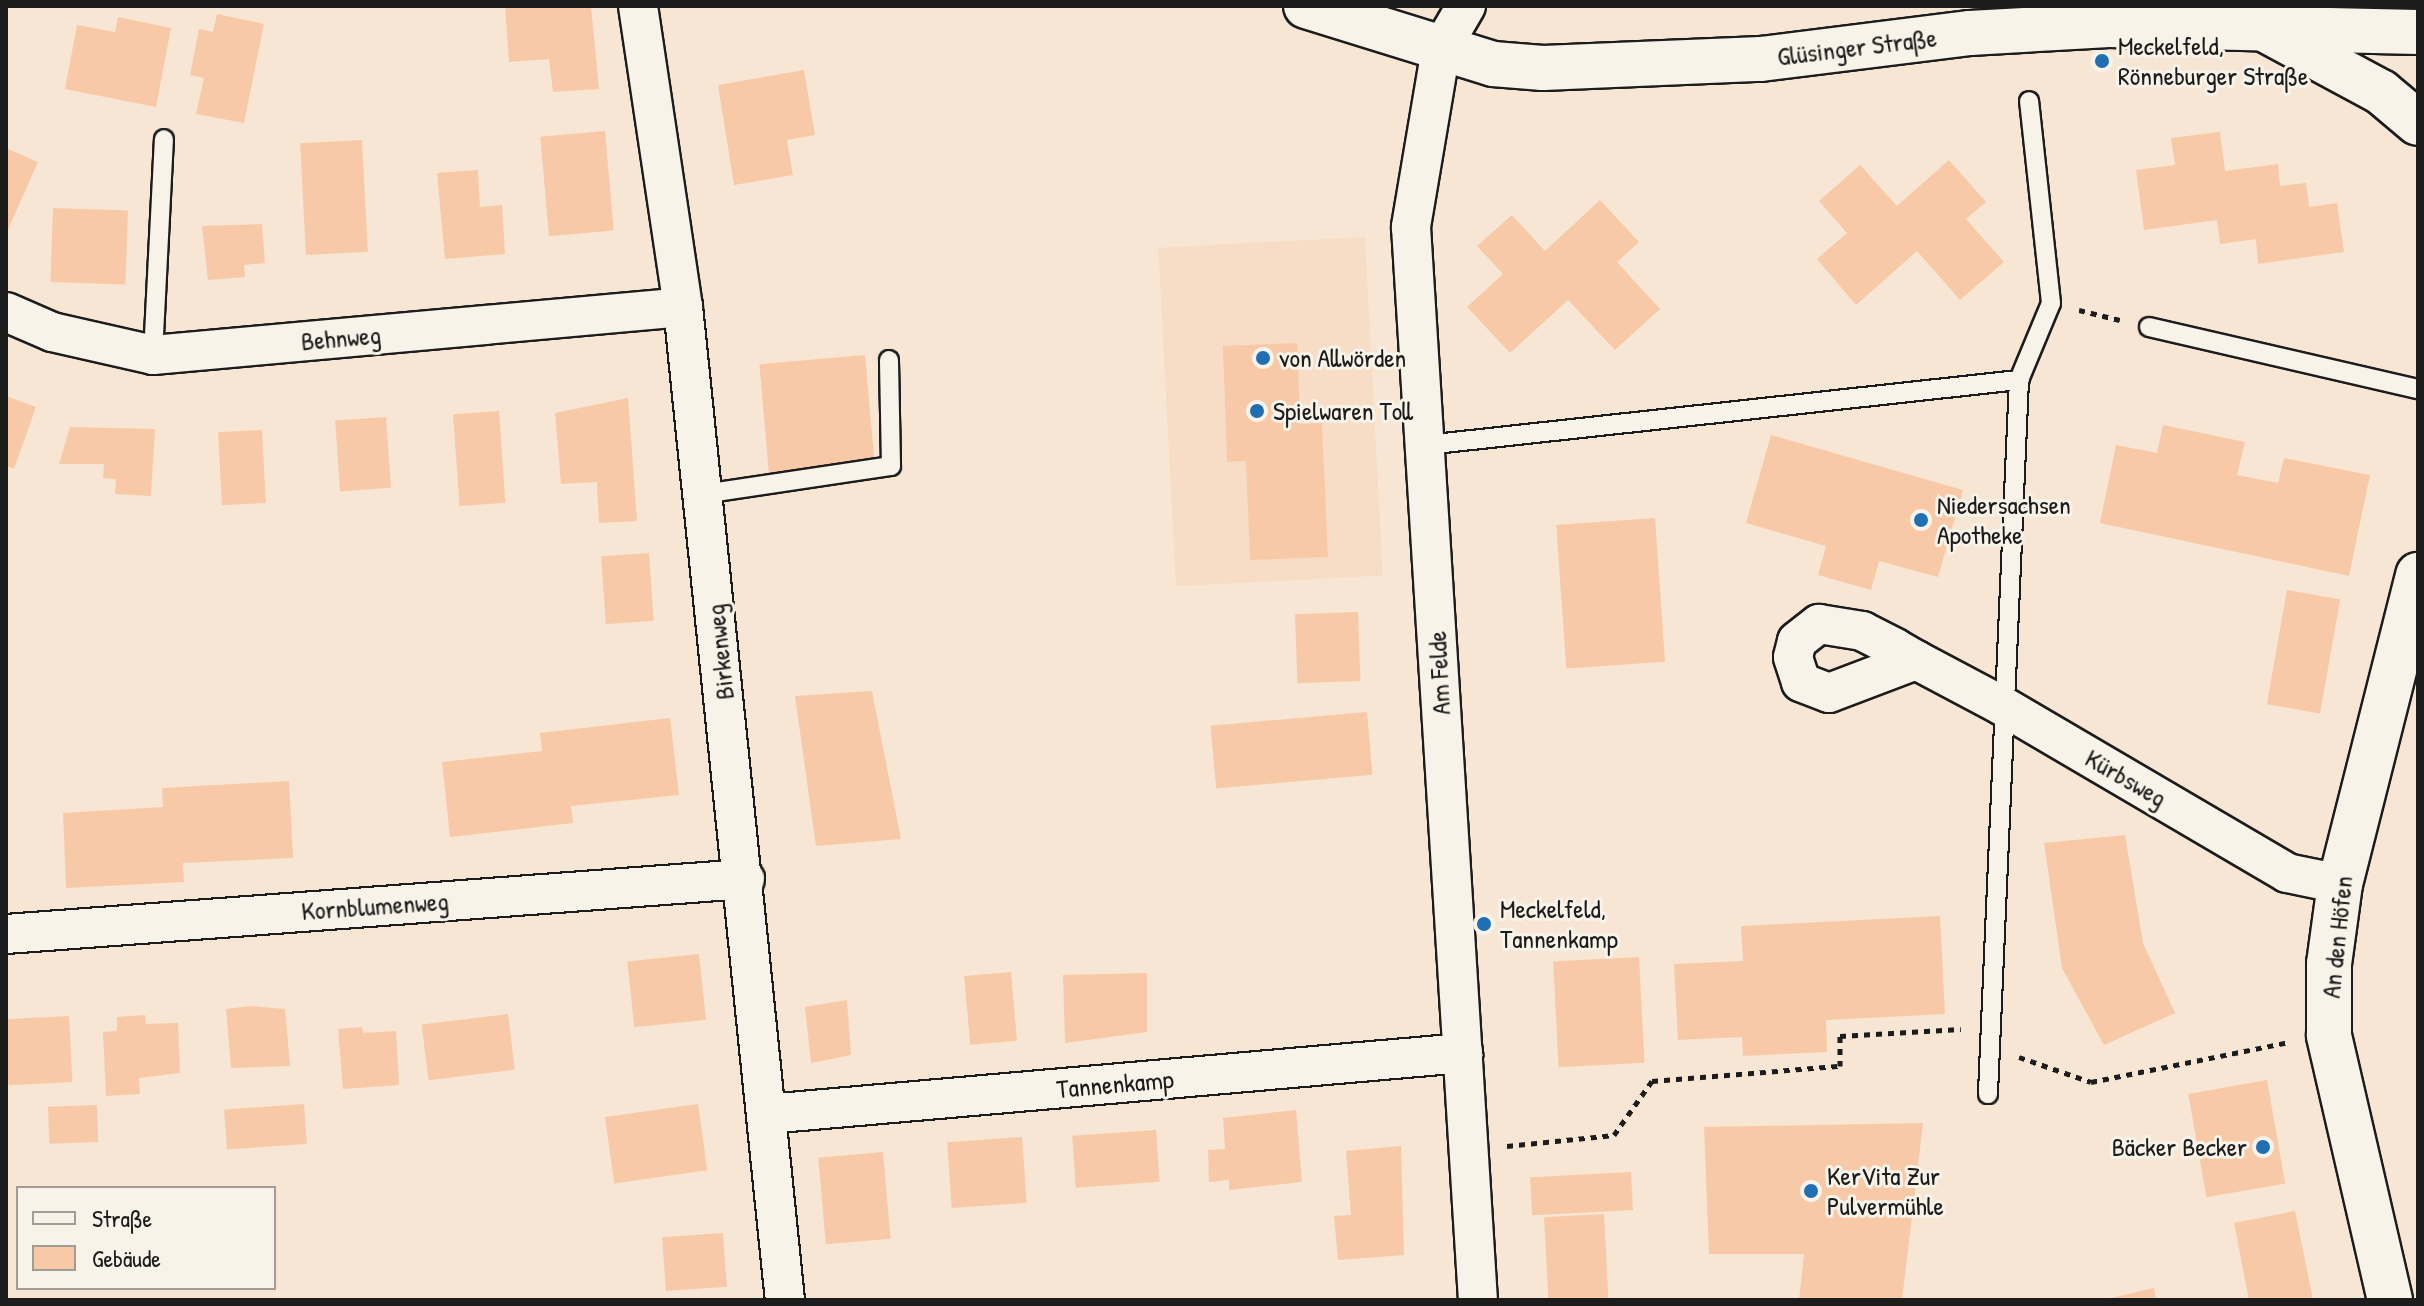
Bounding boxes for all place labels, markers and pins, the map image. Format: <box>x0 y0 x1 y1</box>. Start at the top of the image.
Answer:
place label: Meckelfeld, Rönneburger Straße <box>2118 30 2308 92</box>
marker: Meckelfeld, Rönneburger Straße <box>2093 52 2111 70</box>
place label: von Allwörden <box>1279 342 1406 374</box>
marker: von Allwörden <box>1254 349 1272 367</box>
place label: Spielwaren Toll <box>1273 395 1413 427</box>
marker: Spielwaren Toll <box>1248 402 1266 420</box>
place label: Niedersachsen Apotheke <box>1937 489 2071 550</box>
marker: Niedersachsen Apotheke <box>1912 511 1930 529</box>
place label: Meckelfeld, Tannenkamp <box>1500 893 1618 954</box>
marker: Meckelfeld, Tannenkamp <box>1475 915 1493 933</box>
place label: Bäcker Becker <box>2112 1131 2247 1163</box>
marker: Bäcker Becker <box>2254 1138 2272 1156</box>
place label: KerVita Zur Pulvermühle <box>1827 1160 1944 1222</box>
marker: KerVita Zur Pulvermühle <box>1802 1182 1820 1200</box>

